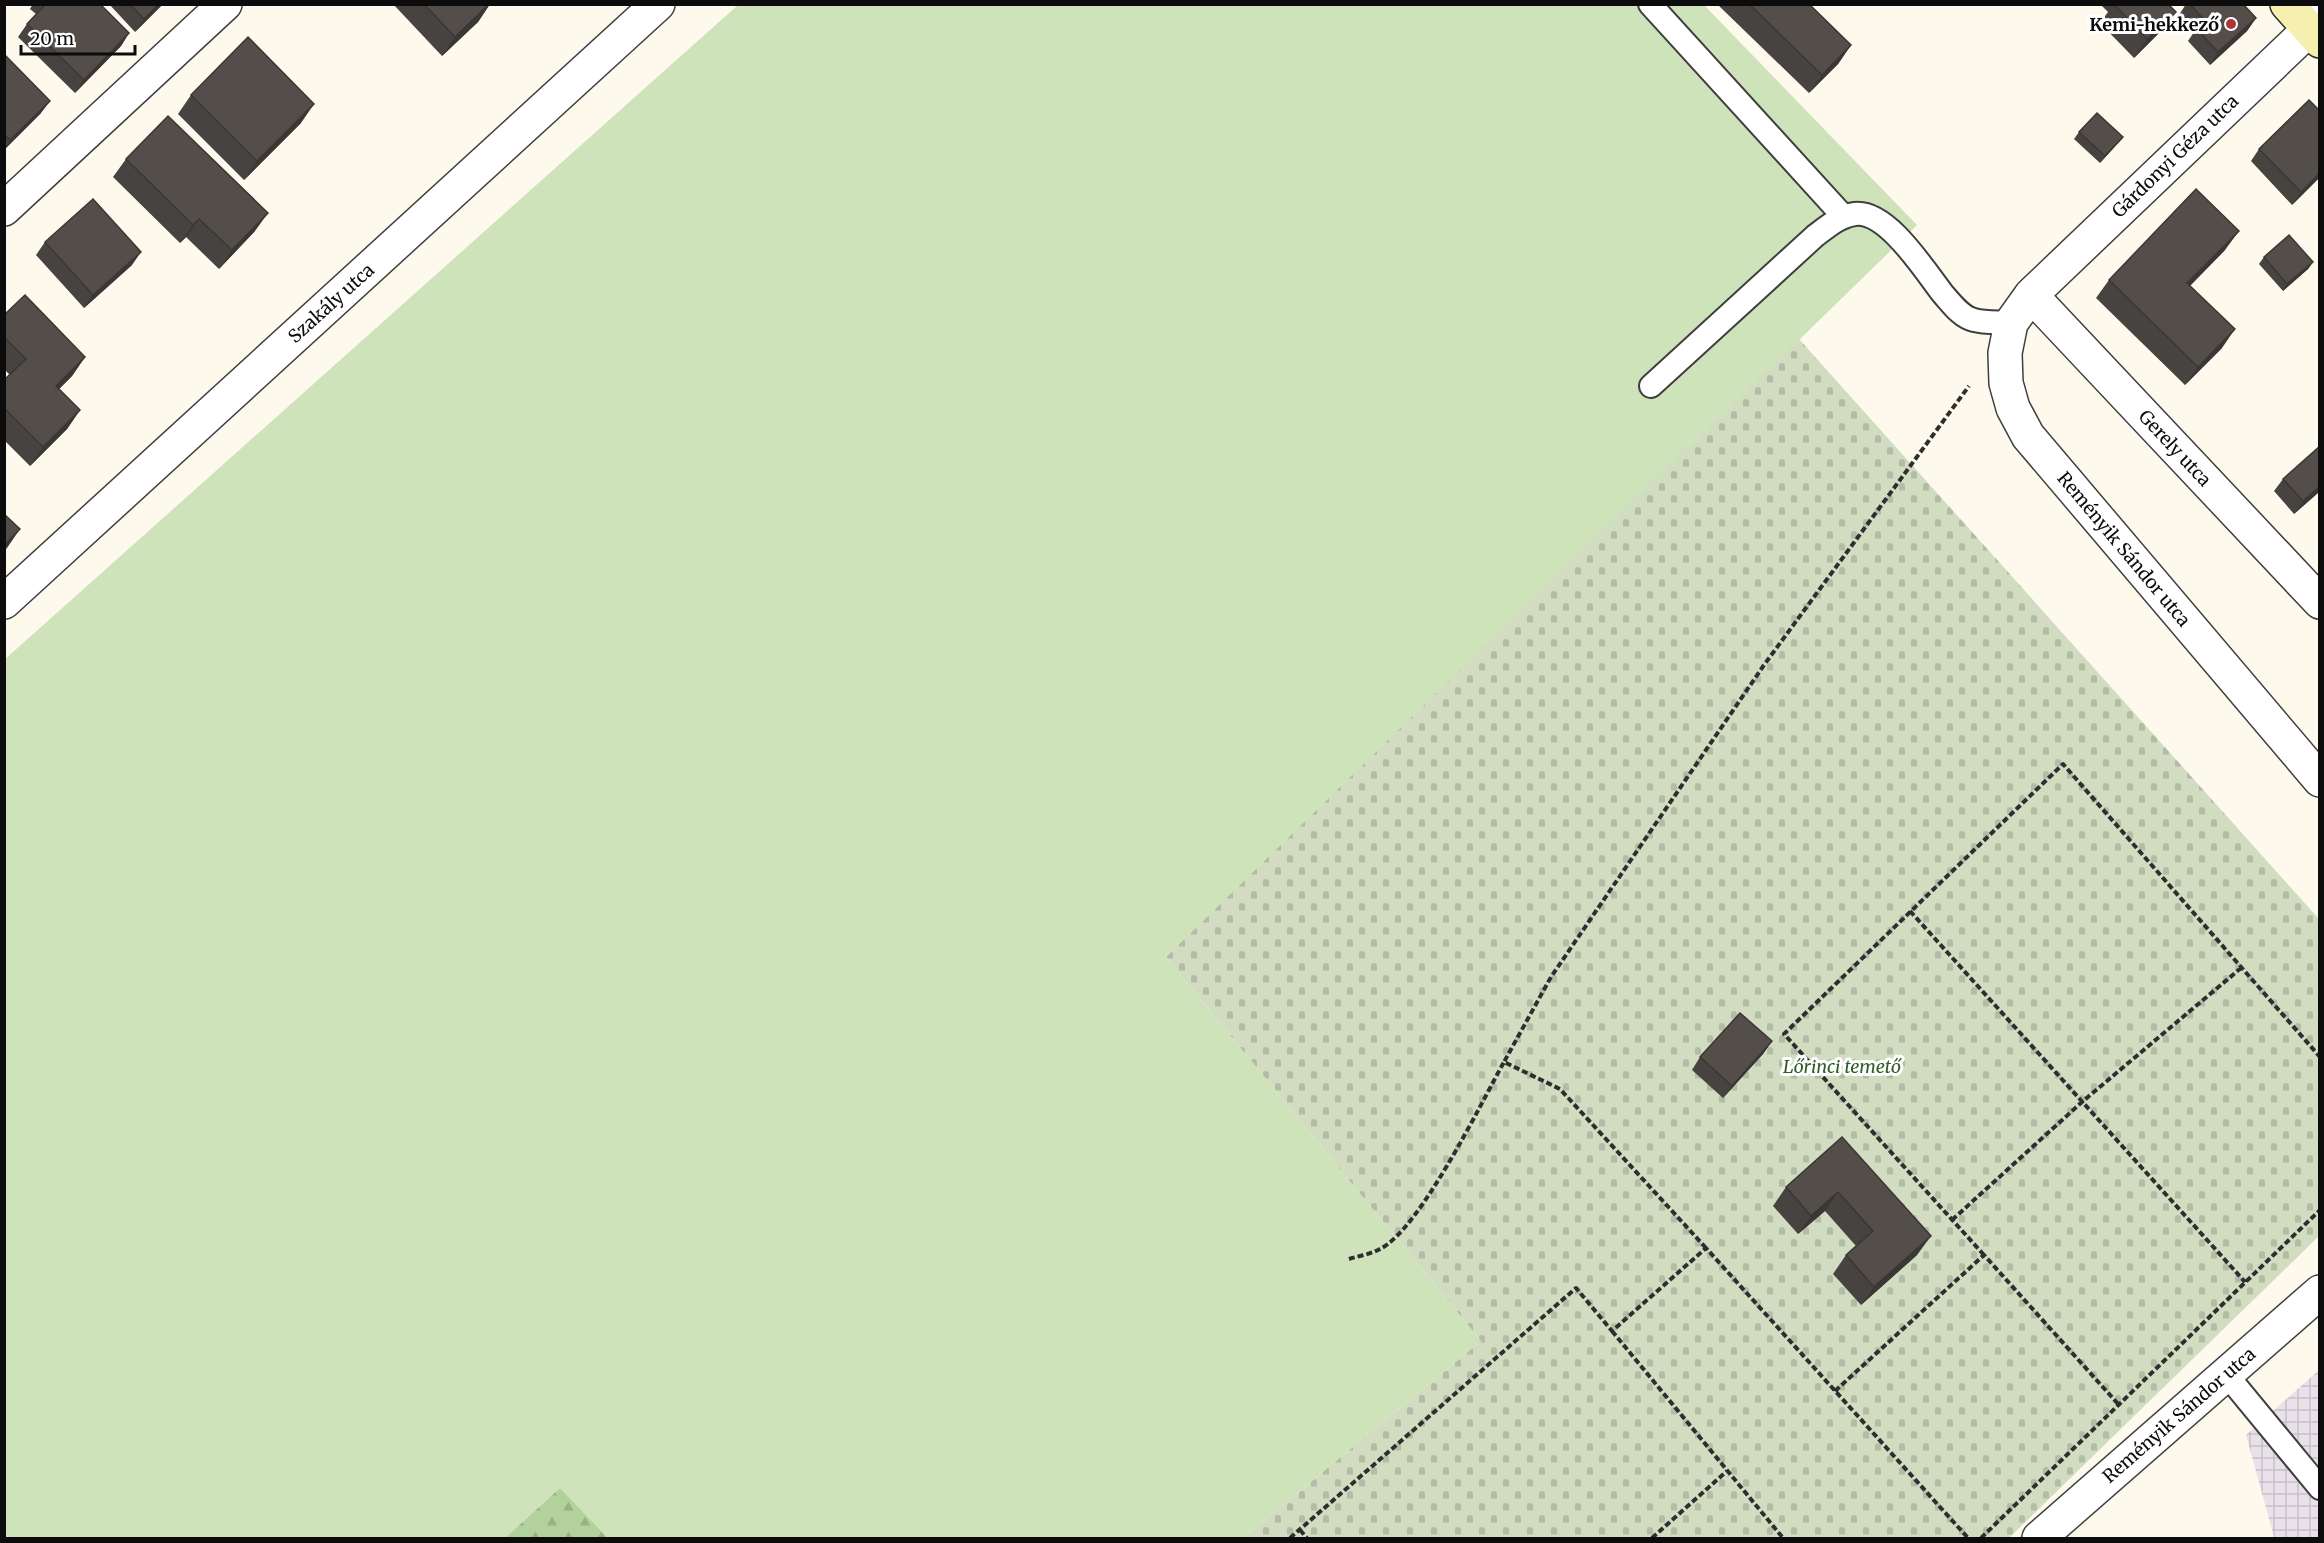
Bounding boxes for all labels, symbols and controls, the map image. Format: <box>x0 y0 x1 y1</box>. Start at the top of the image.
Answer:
place label: Kemi-hekkező <box>2089 13 2219 36</box>
marker: Kemi-hekkező <box>2224 17 2238 31</box>
scale bar <box>21 18 135 56</box>
text: 20 m <box>30 27 74 50</box>
street label: Gárdonyi Géza utca <box>2107 89 2243 222</box>
street label: Szakály utca <box>283 258 379 348</box>
street label: Gerely utca <box>2134 405 2216 491</box>
street label: Reményik Sándor utca <box>2052 467 2196 631</box>
park label: Lőrinci temető <box>1783 1055 1903 1078</box>
street label: Reményik Sándor utca <box>2098 1342 2260 1488</box>

